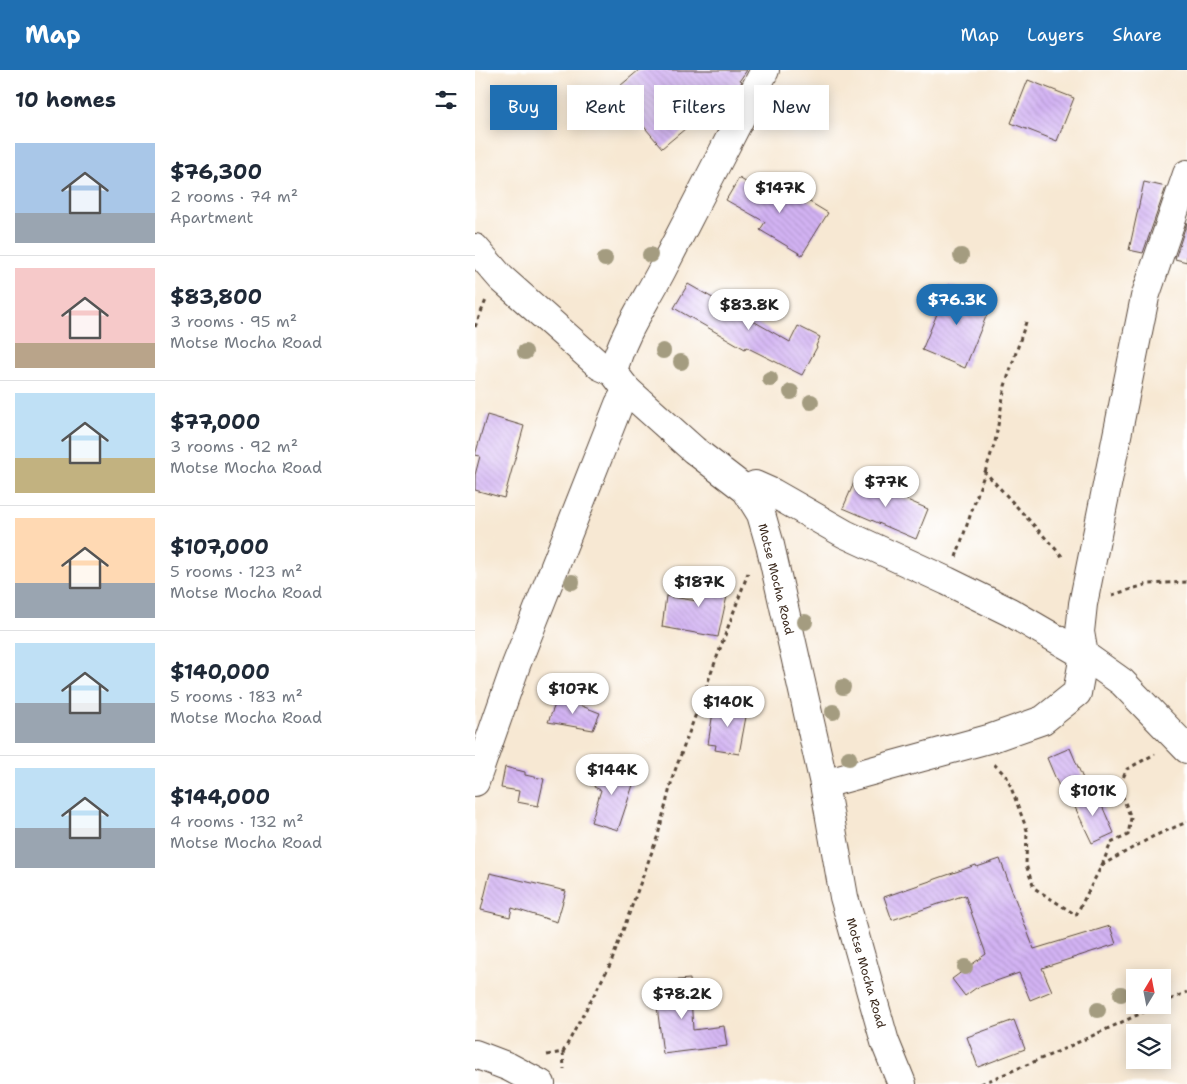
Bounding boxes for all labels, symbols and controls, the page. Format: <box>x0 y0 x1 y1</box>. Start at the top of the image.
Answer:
text: Map <box>25 19 81 51</box>
text: Map <box>961 23 999 47</box>
text: Layers <box>1027 23 1084 47</box>
text: Share <box>1112 23 1162 47</box>
chip: Buy <box>490 85 557 130</box>
chip: Rent <box>567 85 644 130</box>
chip: Filters <box>654 85 744 130</box>
chip: New <box>754 85 829 130</box>
text: 10 homes <box>15 86 116 114</box>
icon: filters <box>432 86 460 114</box>
text: $76,300 <box>170 158 262 186</box>
icon: home <box>55 163 115 223</box>
pin: $147K <box>745 172 815 214</box>
text: $147K <box>755 177 805 198</box>
text: 2 rooms · 74 m² <box>170 186 298 207</box>
text: Apartment <box>170 207 253 228</box>
text: $83,800 <box>170 283 262 311</box>
pin: $76.3K <box>916 284 998 326</box>
icon: home <box>55 288 115 348</box>
pin: $83.8K <box>708 288 790 331</box>
text: $76.3K <box>927 289 987 310</box>
text: $83.8K <box>719 294 779 315</box>
text: 3 rooms · 95 m² <box>170 311 297 332</box>
text: Motse Mocha Road <box>170 332 322 353</box>
text: $77,000 <box>170 408 260 436</box>
icon: home <box>55 413 115 473</box>
text: 3 rooms · 92 m² <box>170 436 298 457</box>
text: Motse Mocha Road <box>170 457 322 478</box>
pin: $77K <box>856 466 916 508</box>
text: $77K <box>864 471 908 492</box>
street label: Motse Mocha Road <box>754 522 798 637</box>
text: $107,000 <box>170 533 269 561</box>
icon: home <box>55 538 115 598</box>
text: 5 rooms · 123 m² <box>170 561 302 582</box>
pin: $187K <box>664 566 734 608</box>
text: $187K <box>674 571 724 592</box>
text: Motse Mocha Road <box>170 582 322 603</box>
text: $140,000 <box>170 658 270 686</box>
icon: home <box>55 663 115 723</box>
pin: $107K <box>538 672 608 715</box>
text: $107K <box>548 678 598 699</box>
text: 5 rooms · 183 m² <box>170 686 303 707</box>
pin: $140K <box>693 686 763 728</box>
text: $140K <box>703 691 753 712</box>
text: Motse Mocha Road <box>170 707 322 728</box>
pin: $144K <box>577 754 647 796</box>
text: $144K <box>587 759 637 780</box>
pin: $101K <box>1058 774 1128 817</box>
text: $101K <box>1070 780 1116 801</box>
text: $144,000 <box>170 783 270 811</box>
icon: home <box>55 788 115 848</box>
text: 4 rooms · 132 m² <box>170 811 304 832</box>
text: Motse Mocha Road <box>170 832 322 853</box>
street label: Motse Mocha Road <box>843 916 890 1030</box>
north arrow <box>1126 969 1171 1014</box>
map controls <box>1126 969 1171 1069</box>
pin: $78.2K <box>641 978 723 1020</box>
text: $78.2K <box>653 983 711 1004</box>
button: layers <box>1126 1024 1171 1069</box>

